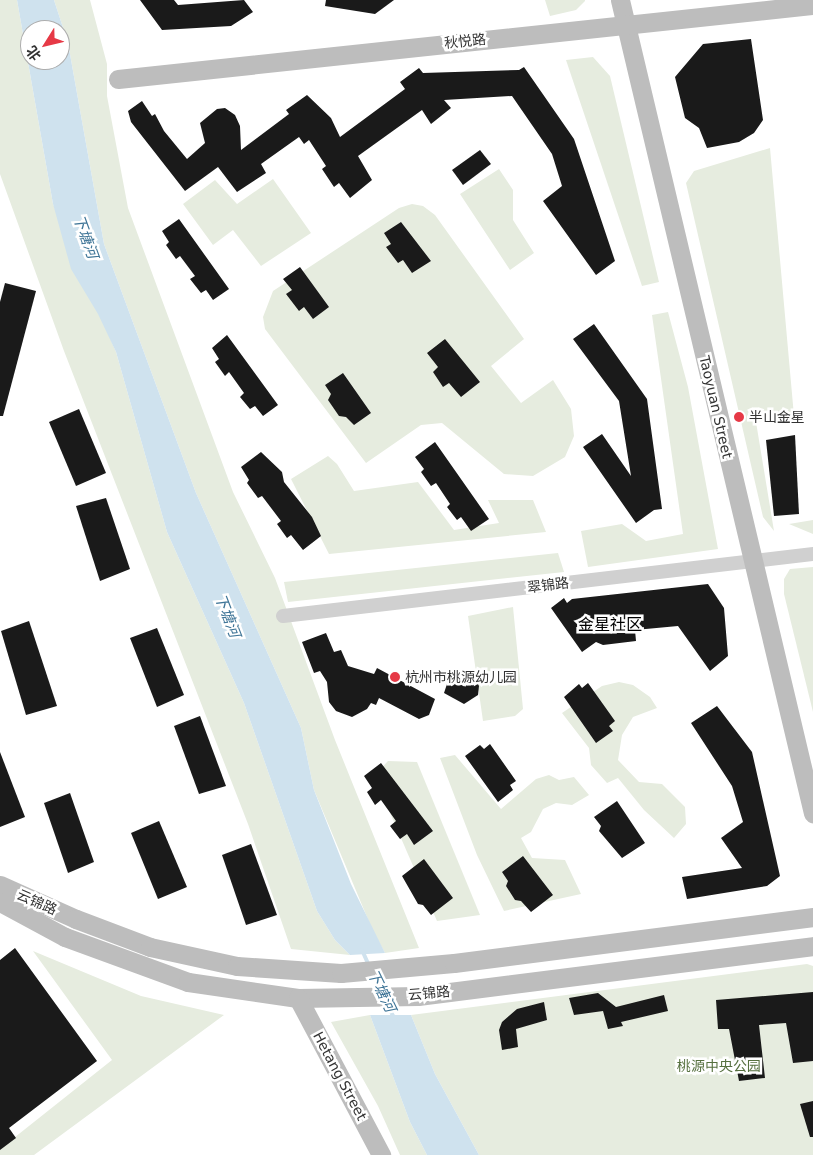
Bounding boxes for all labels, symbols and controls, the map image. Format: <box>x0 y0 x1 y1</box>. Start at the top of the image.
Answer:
north arrow <box>20 20 70 70</box>
street label: 秋悦路 <box>443 30 487 52</box>
text: 北 <box>23 43 44 64</box>
water label: 下塘河 <box>69 213 101 261</box>
street label: Taoyuan Street <box>696 354 736 460</box>
place label: 半山金星 <box>749 409 805 425</box>
marker: 半山金星 <box>733 411 745 423</box>
street label: 翠锦路 <box>526 574 570 596</box>
water label: 下塘河 <box>211 592 243 640</box>
district label: 金星社区 <box>578 615 642 635</box>
place label: 杭州市桃源幼儿园 <box>405 669 517 685</box>
marker: 杭州市桃源幼儿园 <box>389 671 401 683</box>
street label: 云锦路 <box>14 886 60 918</box>
water label: 下塘河 <box>363 967 399 1015</box>
street label: 云锦路 <box>407 983 451 1003</box>
street label: Hetang Street <box>310 1029 370 1123</box>
park label: 桃源中央公园 <box>677 1058 761 1074</box>

